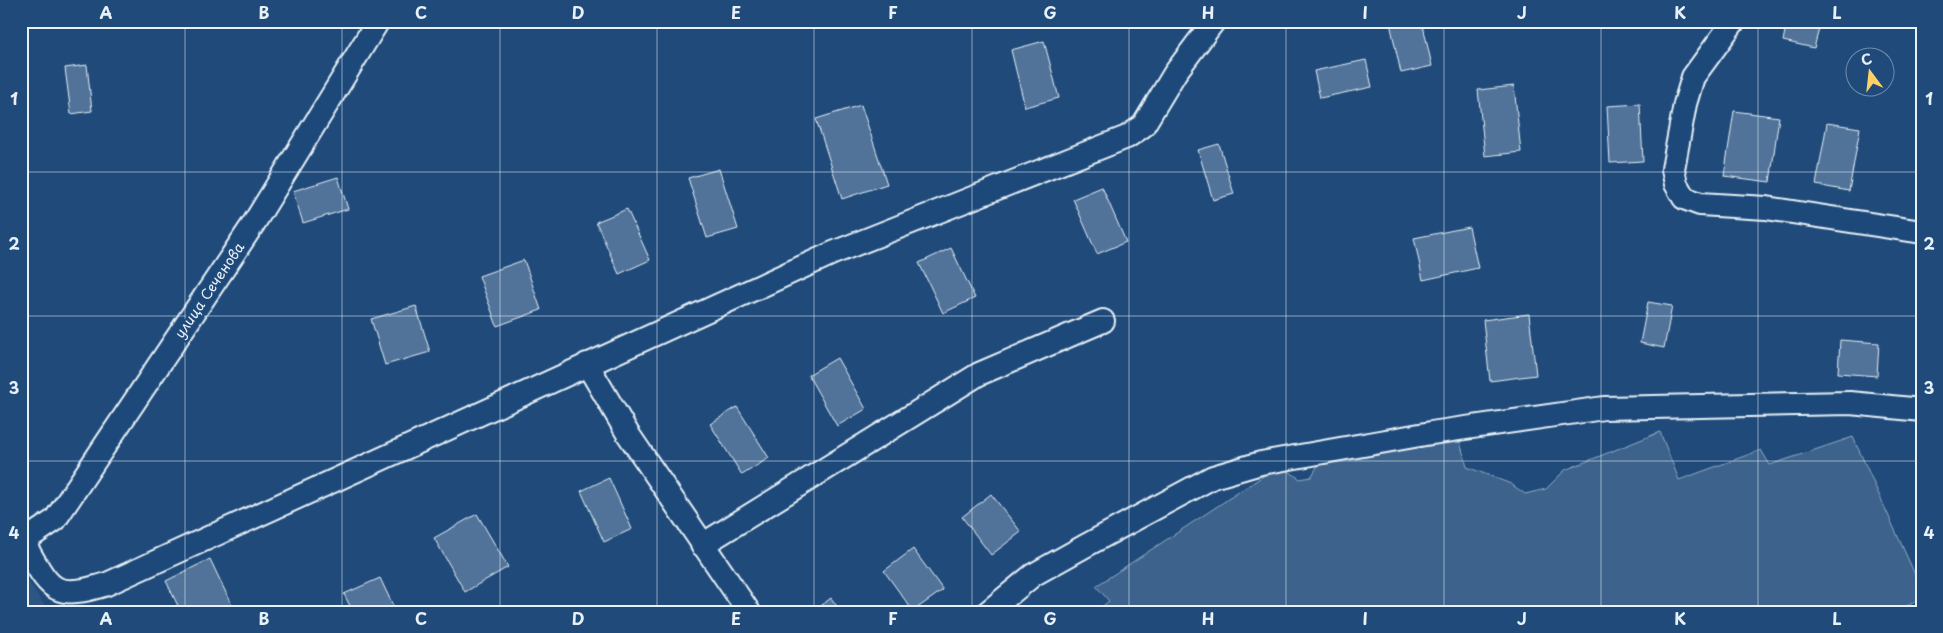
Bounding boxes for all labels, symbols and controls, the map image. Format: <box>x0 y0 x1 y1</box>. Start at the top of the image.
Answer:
text: A <box>100 0 113 24</box>
text: B <box>259 0 270 24</box>
text: C <box>415 0 427 24</box>
text: D <box>572 0 584 24</box>
text: E <box>731 0 741 24</box>
text: F <box>888 0 898 24</box>
text: G <box>1043 0 1057 24</box>
text: H <box>1202 0 1214 24</box>
text: I <box>1362 0 1368 24</box>
text: J <box>1517 0 1527 24</box>
text: K <box>1674 0 1686 24</box>
text: L <box>1832 0 1842 24</box>
text: С <box>1859 47 1874 70</box>
north arrow <box>1846 48 1896 98</box>
text: 1 <box>10 86 18 110</box>
text: 1 <box>1925 86 1933 110</box>
text: 2 <box>8 231 20 255</box>
text: 2 <box>1923 231 1935 255</box>
street label: улица Сеченова <box>169 238 249 342</box>
text: 3 <box>9 375 19 399</box>
text: 3 <box>1924 375 1934 399</box>
text: 4 <box>9 520 20 544</box>
text: 4 <box>1924 520 1935 544</box>
text: A <box>100 606 113 630</box>
text: B <box>259 606 270 630</box>
text: C <box>415 606 427 630</box>
text: D <box>572 606 584 630</box>
text: E <box>731 606 741 630</box>
text: F <box>888 606 898 630</box>
text: G <box>1043 606 1057 630</box>
text: H <box>1202 606 1214 630</box>
text: I <box>1362 606 1368 630</box>
text: J <box>1517 606 1527 630</box>
text: K <box>1674 606 1686 630</box>
text: L <box>1832 606 1842 630</box>

